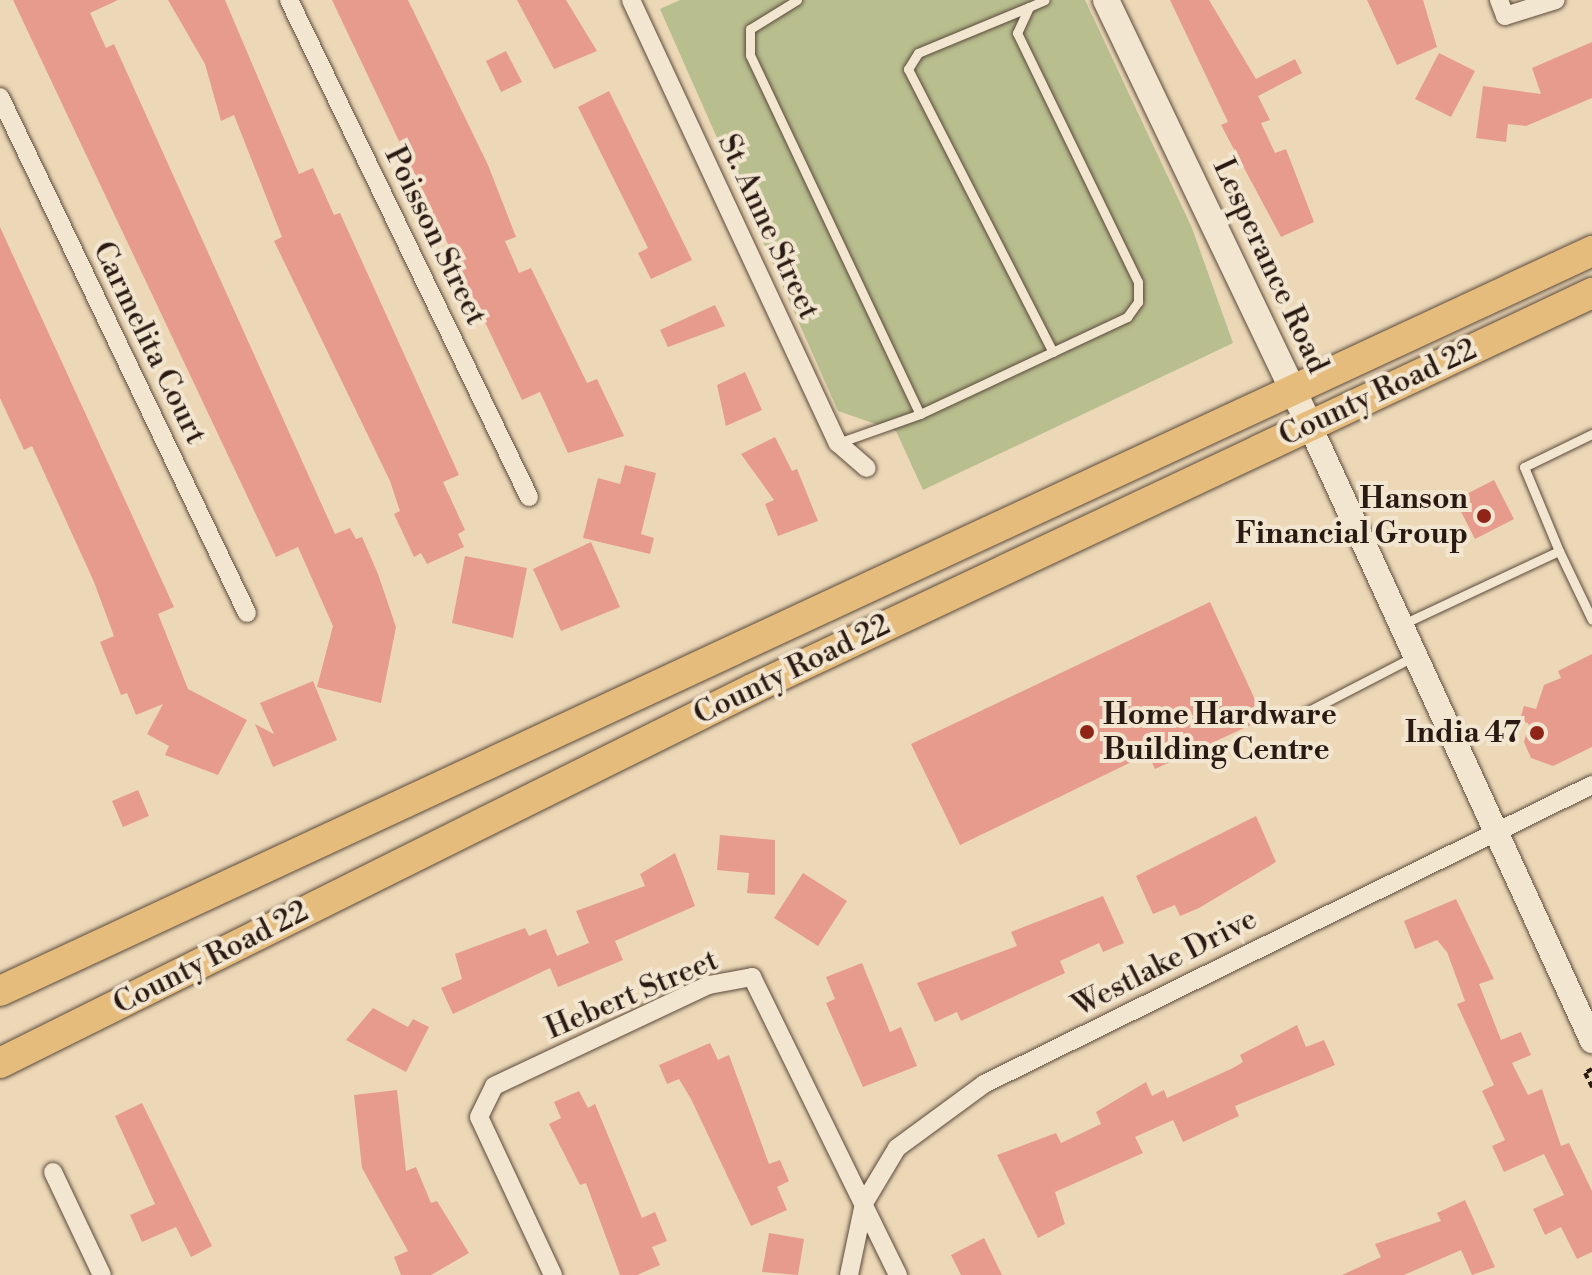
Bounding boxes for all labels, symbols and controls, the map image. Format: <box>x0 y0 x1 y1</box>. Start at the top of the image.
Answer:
street label: St. Anne Street <box>709 129 827 325</box>
street label: Poisson Street <box>376 141 494 331</box>
street label: Lesperance Road <box>1205 153 1335 379</box>
street label: Carmelita Court <box>84 236 214 450</box>
street label: County Road 22 <box>1274 332 1482 454</box>
place label: Hanson Financial Group <box>1235 481 1468 552</box>
marker: Hanson Financial Group <box>1475 507 1493 525</box>
street label: County Road 22 <box>688 607 896 733</box>
place label: Home Hardware Building Centre <box>1103 697 1337 768</box>
place label: India 47 <box>1405 715 1521 751</box>
marker: Home Hardware Building Centre <box>1078 723 1096 741</box>
marker: India 47 <box>1528 724 1546 742</box>
street label: County Road 22 <box>108 893 314 1023</box>
street label: Westlake Drive <box>1067 901 1263 1025</box>
street label: Hebert Street <box>541 943 723 1047</box>

